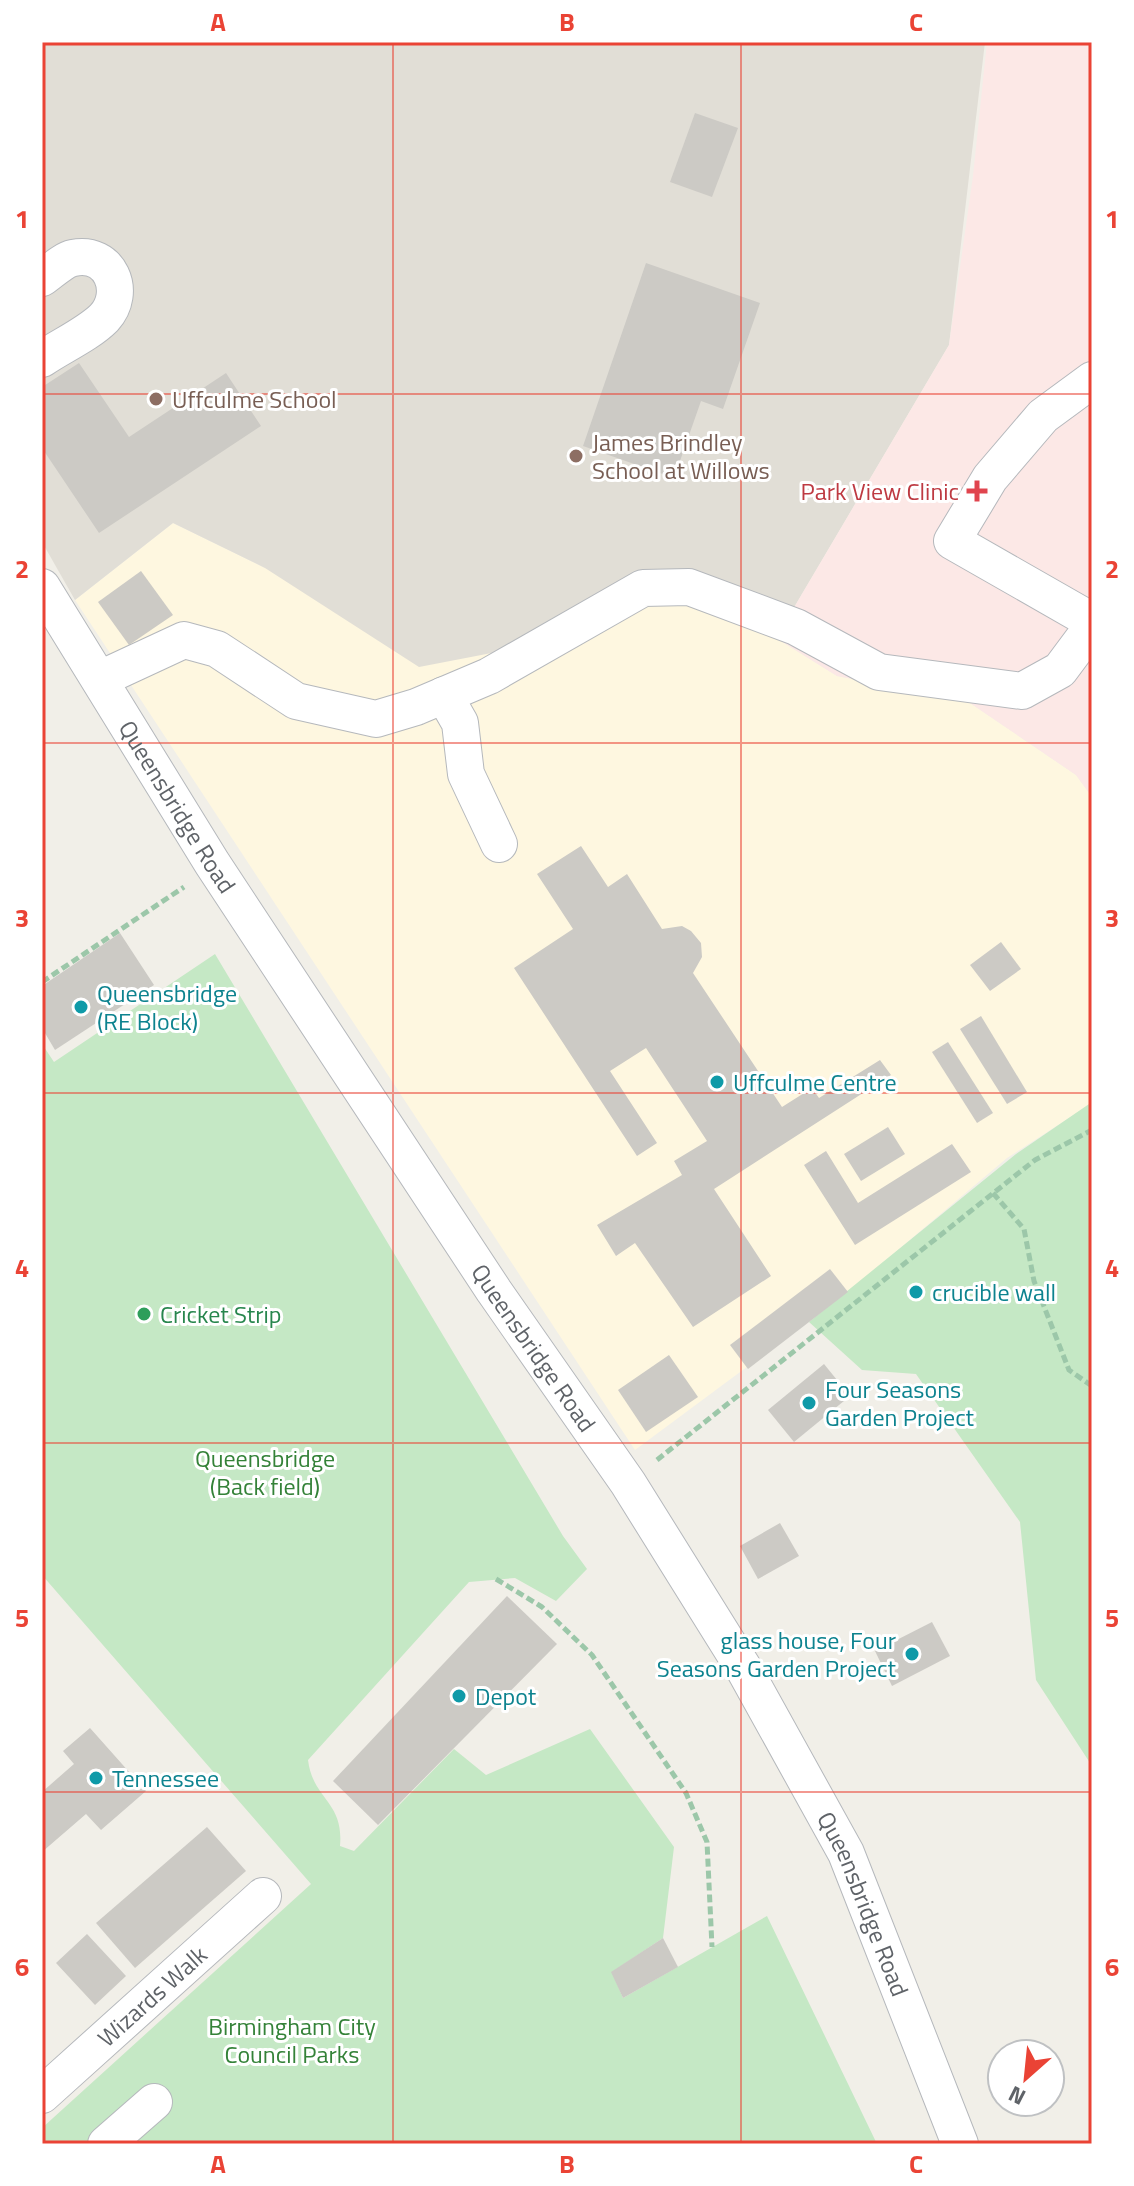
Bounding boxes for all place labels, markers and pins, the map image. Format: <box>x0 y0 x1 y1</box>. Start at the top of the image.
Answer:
place label: Uffculme School <box>172 381 337 417</box>
marker: Uffculme School <box>147 390 165 408</box>
place label: James Brindley School at Willows <box>592 424 770 488</box>
marker: James Brindley School at Willows <box>567 447 585 465</box>
place label: Park View Clinic <box>801 473 959 509</box>
marker: Park View Clinic <box>966 480 988 502</box>
place label: Queensbridge (RE Block) <box>97 975 237 1039</box>
marker: Queensbridge (RE Block) <box>72 998 90 1016</box>
place label: Uffculme Centre <box>733 1064 897 1100</box>
marker: Uffculme Centre <box>708 1073 726 1091</box>
place label: crucible wall <box>932 1274 1056 1310</box>
marker: crucible wall <box>907 1283 925 1301</box>
place label: Cricket Strip <box>160 1296 281 1332</box>
marker: Cricket Strip <box>135 1305 153 1323</box>
place label: Four Seasons Garden Project <box>825 1371 975 1435</box>
marker: Four Seasons Garden Project <box>800 1394 818 1412</box>
place label: glass house, Four Seasons Garden Project <box>657 1622 897 1686</box>
marker: glass house, Four Seasons Garden Project <box>903 1645 921 1663</box>
place label: Depot <box>475 1678 537 1714</box>
marker: Depot <box>450 1687 468 1705</box>
place label: Tennessee <box>112 1760 219 1796</box>
marker: Tennessee <box>87 1769 105 1787</box>

